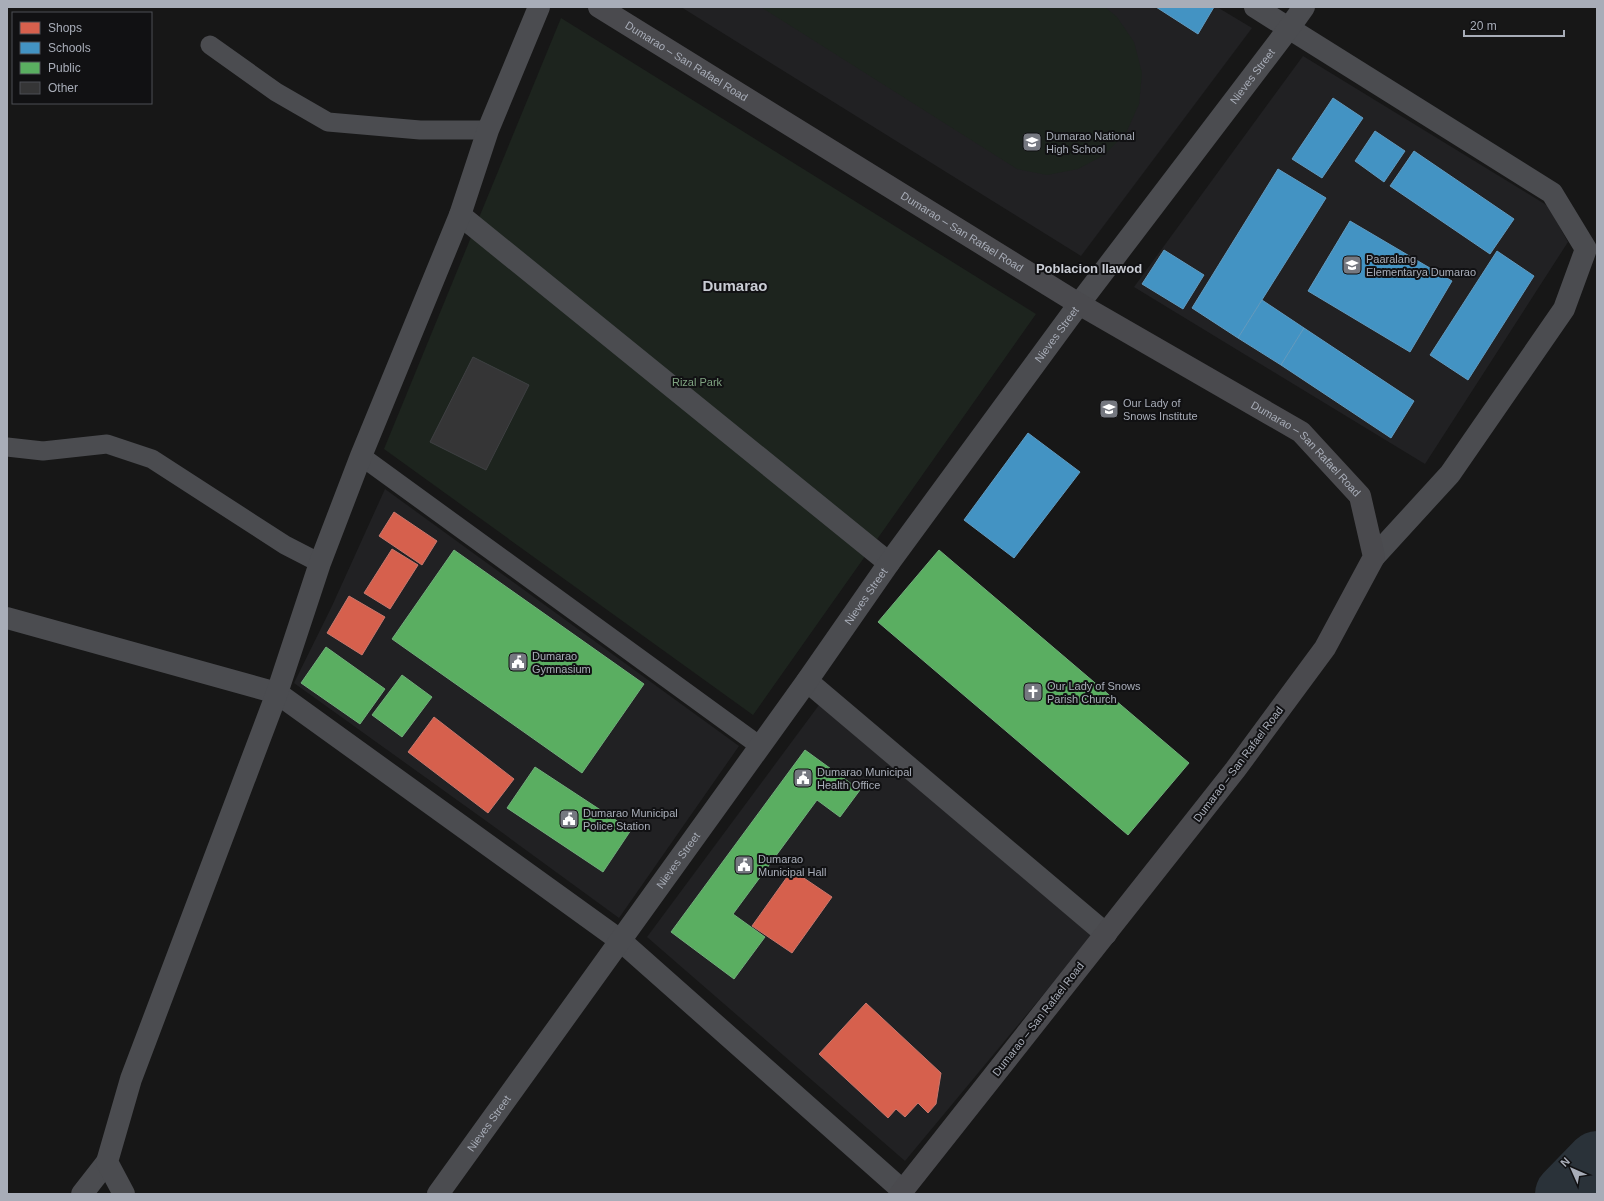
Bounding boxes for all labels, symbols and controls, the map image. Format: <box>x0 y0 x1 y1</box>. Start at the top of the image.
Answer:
legend <box>12 12 152 104</box>
scale bar <box>1464 12 1564 38</box>
street label: Dumarao – San Rafael Road <box>623 19 750 104</box>
text: 20 m <box>1470 19 1497 33</box>
text: Shops <box>48 21 82 35</box>
text: Schools <box>48 41 91 55</box>
street label: Nieves Street <box>1227 46 1277 106</box>
text: Public <box>48 61 81 75</box>
text: Other <box>48 81 78 95</box>
place label: Dumarao National High School <box>1046 130 1135 155</box>
school or university icon: Dumarao National High School <box>1021 131 1043 153</box>
street label: Dumarao – San Rafael Road <box>899 189 1025 274</box>
place label: Paaralang Elementarya Dumarao <box>1366 253 1476 278</box>
school or university icon: Paaralang Elementarya Dumarao <box>1341 254 1363 276</box>
district label: Poblacion Ilawod <box>1036 261 1142 276</box>
district label: Dumarao <box>702 277 768 294</box>
street label: Nieves Street <box>1032 304 1081 365</box>
park label: Rizal Park <box>672 376 723 388</box>
place label: Our Lady of Snows Institute <box>1123 397 1198 422</box>
school or university icon: Our Lady of Snows Institute <box>1098 398 1120 420</box>
street label: Dumarao – San Rafael Road <box>1249 399 1363 499</box>
street label: Nieves Street <box>842 566 890 627</box>
place label: Dumarao Gymnasium <box>532 650 591 675</box>
public building icon: Dumarao Gymnasium <box>507 651 529 673</box>
place label: Our Lady of Snows Parish Church <box>1047 680 1141 705</box>
church icon: Our Lady of Snows Parish Church <box>1022 681 1044 703</box>
street label: Dumarao – San Rafael Road <box>1191 704 1285 824</box>
place label: Dumarao Municipal Health Office <box>817 766 912 791</box>
public building icon: Dumarao Municipal Health Office <box>792 767 814 789</box>
place label: Dumarao Municipal Police Station <box>583 807 678 832</box>
public building icon: Dumarao Municipal Police Station <box>558 808 580 830</box>
street label: Nieves Street <box>654 830 702 891</box>
place label: Dumarao Municipal Hall <box>758 853 826 878</box>
public building icon: Dumarao Municipal Hall <box>733 854 755 876</box>
street label: Dumarao – San Rafael Road <box>990 960 1086 1078</box>
street label: Nieves Street <box>465 1093 513 1154</box>
north arrow <box>1552 1149 1592 1189</box>
text: N <box>1558 1155 1572 1169</box>

